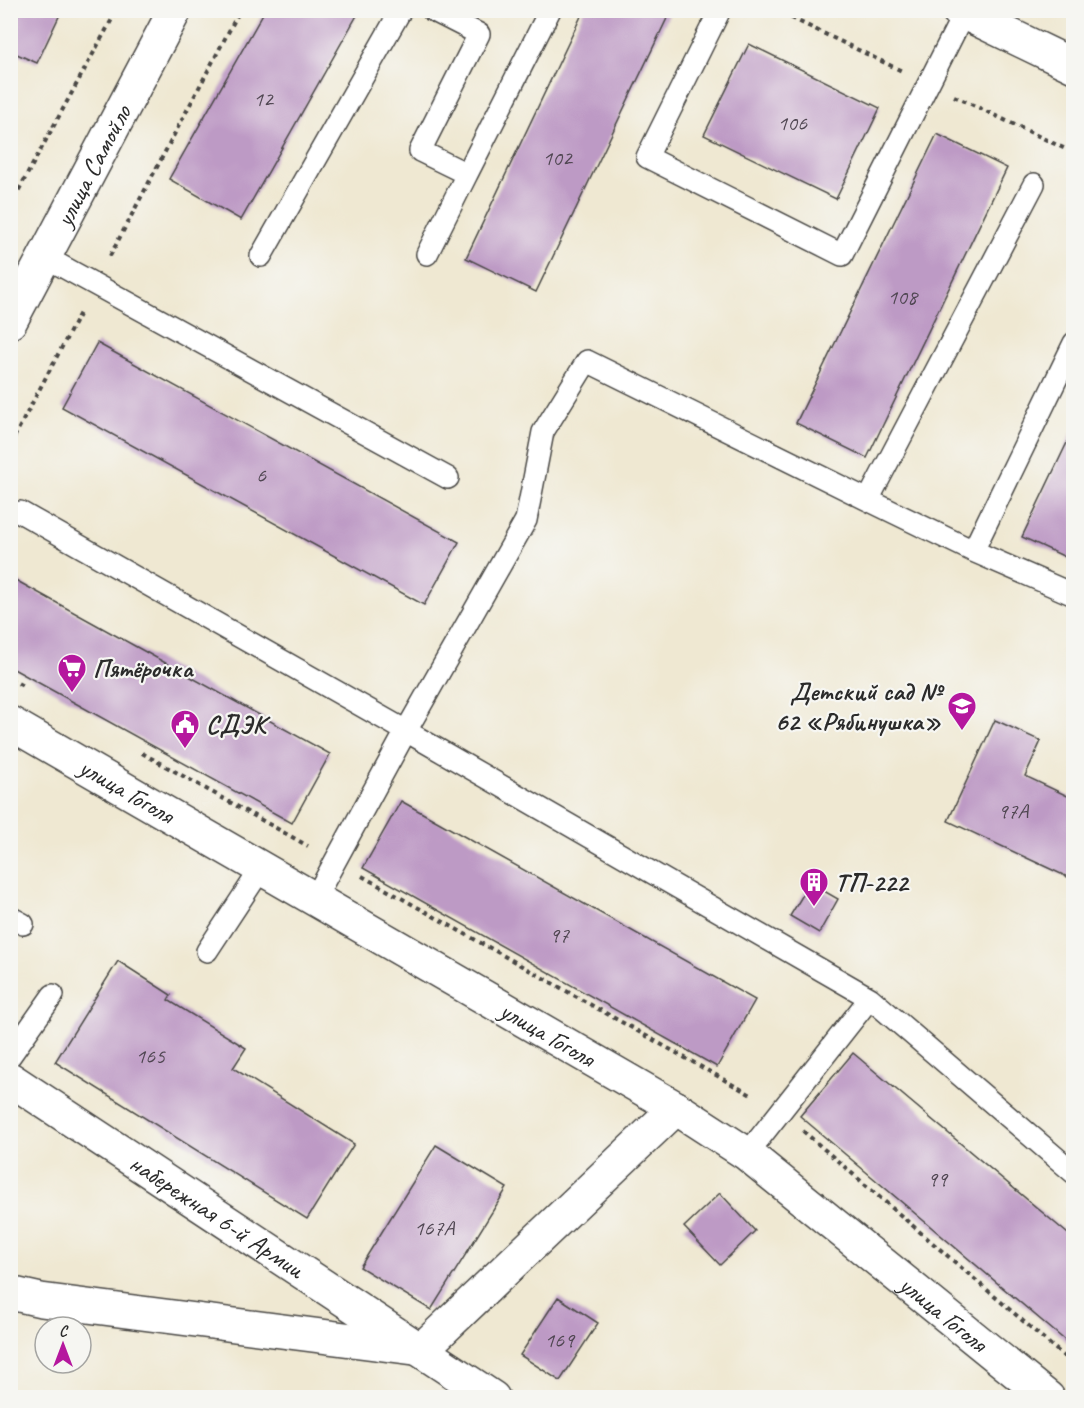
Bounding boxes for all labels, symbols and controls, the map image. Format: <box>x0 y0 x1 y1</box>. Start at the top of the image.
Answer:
house number: 12 <box>253 85 275 113</box>
street label: улица Самойло <box>47 98 140 234</box>
house number: 106 <box>777 109 808 137</box>
house number: 102 <box>542 144 574 172</box>
house number: 108 <box>887 283 919 311</box>
house number: 6 <box>256 461 267 489</box>
supermarket icon: Пятёрочка <box>56 652 88 694</box>
place label: Пятёрочка <box>93 652 194 685</box>
place label: Детский сад № 62 «Рябинушка» <box>775 675 944 738</box>
school or university icon: Детский сад № 62 «Рябинушка» <box>946 690 978 732</box>
public building icon: СДЭК <box>169 708 201 750</box>
place label: СДЭК <box>206 708 271 741</box>
street label: улица Гоголя <box>72 750 182 832</box>
house number: 97А <box>998 797 1029 825</box>
building icon: ТП-222 <box>798 866 830 908</box>
place label: ТП-222 <box>835 866 910 899</box>
house number: 97 <box>549 921 570 949</box>
street label: улица Гоголя <box>492 993 602 1076</box>
house number: 165 <box>135 1042 166 1070</box>
street label: набережная 6-й Армии <box>123 1147 311 1286</box>
house number: 99 <box>927 1165 949 1193</box>
house number: 167А <box>414 1214 455 1242</box>
street label: улица Гоголя <box>891 1267 996 1361</box>
north arrow <box>33 1315 93 1375</box>
text: С <box>59 1321 69 1341</box>
house number: 169 <box>544 1326 576 1354</box>

